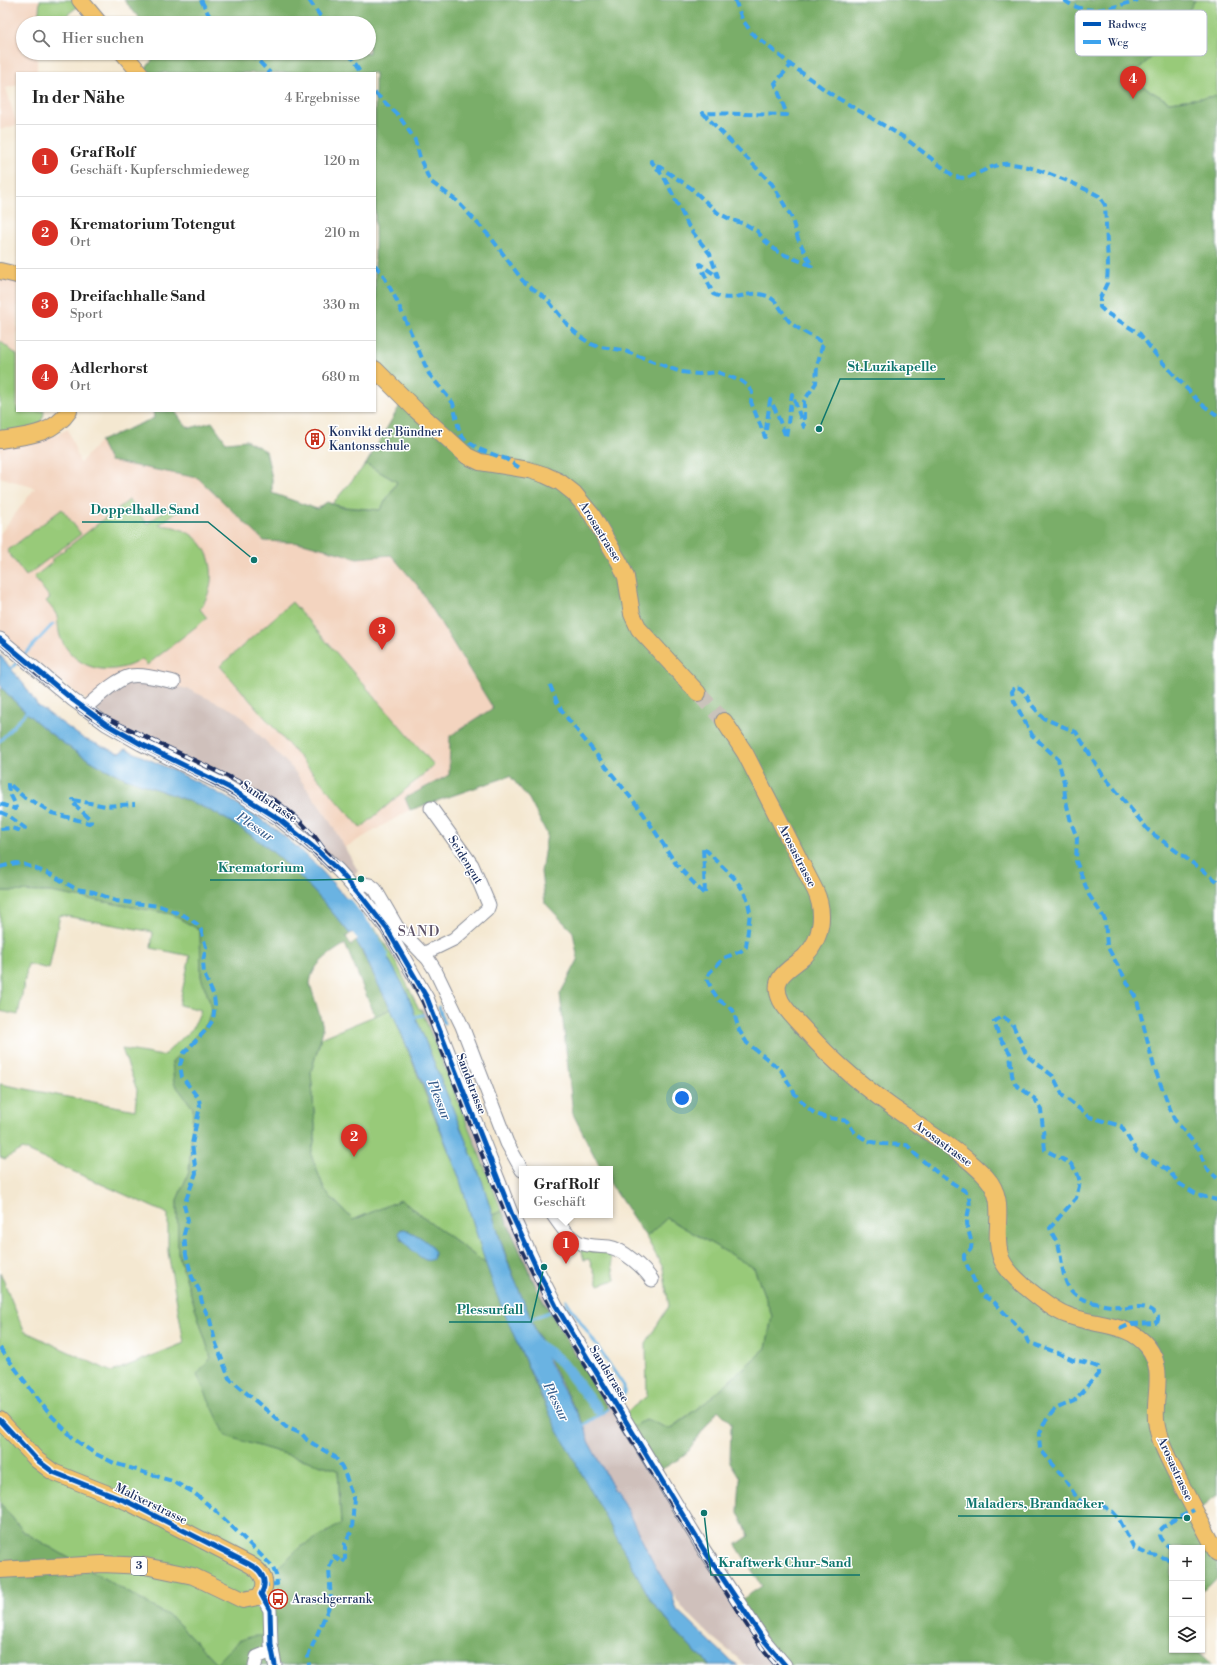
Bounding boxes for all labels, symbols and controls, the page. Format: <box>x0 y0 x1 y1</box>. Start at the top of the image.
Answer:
legend <box>1075 10 1207 56</box>
search box <box>16 16 376 60</box>
text: Radweg <box>1108 18 1147 32</box>
icon: search <box>30 27 52 49</box>
text: Hier suchen <box>62 29 144 48</box>
text: Weg <box>1107 36 1129 50</box>
pin: 4 <box>1120 66 1146 99</box>
text: In der Nähe <box>32 87 125 109</box>
text: 4 Ergebnisse <box>285 90 360 106</box>
text: Graf Rolf <box>70 143 135 162</box>
text: 1 <box>42 153 48 169</box>
text: 120 m <box>324 153 360 169</box>
text: Geschäft · Kupferschmiedeweg <box>70 162 249 178</box>
text: Krematorium Totengut <box>70 215 235 234</box>
text: 2 <box>41 225 49 241</box>
text: 210 m <box>325 225 360 241</box>
text: Ort <box>70 234 91 250</box>
text: Dreifachhalle Sand <box>70 287 206 306</box>
text: 3 <box>41 297 49 313</box>
text: 330 m <box>323 297 360 313</box>
text: Sport <box>70 306 103 322</box>
callout: St.Luzikapelle <box>840 354 945 379</box>
text: Adlerhorst <box>70 359 148 378</box>
text: St.Luzikapelle <box>848 359 937 375</box>
text: 4 <box>41 369 49 385</box>
text: 680 m <box>321 369 360 385</box>
text: Ort <box>70 378 91 394</box>
place label: Konvikt der Bündner Kantonsschule <box>329 425 443 454</box>
building icon: Konvikt der Bündner Kantonsschule <box>304 428 326 450</box>
callout: Doppelhalle Sand <box>82 497 208 522</box>
street label: Arosastrasse <box>575 498 625 565</box>
text: Doppelhalle Sand <box>90 502 200 518</box>
pin: 3 <box>369 617 395 650</box>
street label: Sandstrasse <box>238 778 300 826</box>
water label: Plessur <box>233 808 277 845</box>
street label: Arosastrasse <box>774 821 819 890</box>
street label: Seidengut <box>444 833 486 888</box>
callout: Krematorium <box>210 855 312 880</box>
text: Krematorium <box>218 860 304 876</box>
district label: SAND <box>398 923 440 941</box>
street label: Sandstrasse <box>452 1051 490 1117</box>
water label: Plessur <box>424 1077 454 1123</box>
your location <box>672 1088 692 1108</box>
street label: Arosastrasse <box>910 1117 975 1170</box>
pin: 2 <box>341 1124 367 1157</box>
popup <box>519 1166 613 1218</box>
text: Graf Rolf <box>534 1175 598 1194</box>
text: Geschäft <box>534 1194 586 1210</box>
pin: 1 <box>553 1231 579 1264</box>
callout: Plessurfall <box>449 1297 531 1322</box>
text: Plessurfall <box>457 1302 524 1318</box>
street label: Sandstrasse <box>586 1343 632 1405</box>
water label: Plessur <box>539 1379 572 1425</box>
street label: Arosastrasse <box>1153 1434 1196 1503</box>
street label: Malixerstrasse <box>112 1480 190 1528</box>
callout: Maladers, Brandacker <box>958 1491 1112 1516</box>
text: Maladers, Brandacker <box>966 1496 1105 1512</box>
map controls <box>1169 1545 1205 1653</box>
button: + <box>1169 1545 1205 1581</box>
callout: Kraftwerk Chur-Sand <box>711 1550 860 1575</box>
text: Kraftwerk Chur-Sand <box>718 1555 852 1571</box>
road number: 3 <box>131 1557 147 1575</box>
button: − <box>1169 1581 1205 1617</box>
bus stop icon: Araschgerrank <box>267 1588 289 1610</box>
place label: Araschgerrank <box>291 1592 373 1607</box>
button: layers <box>1169 1617 1205 1653</box>

